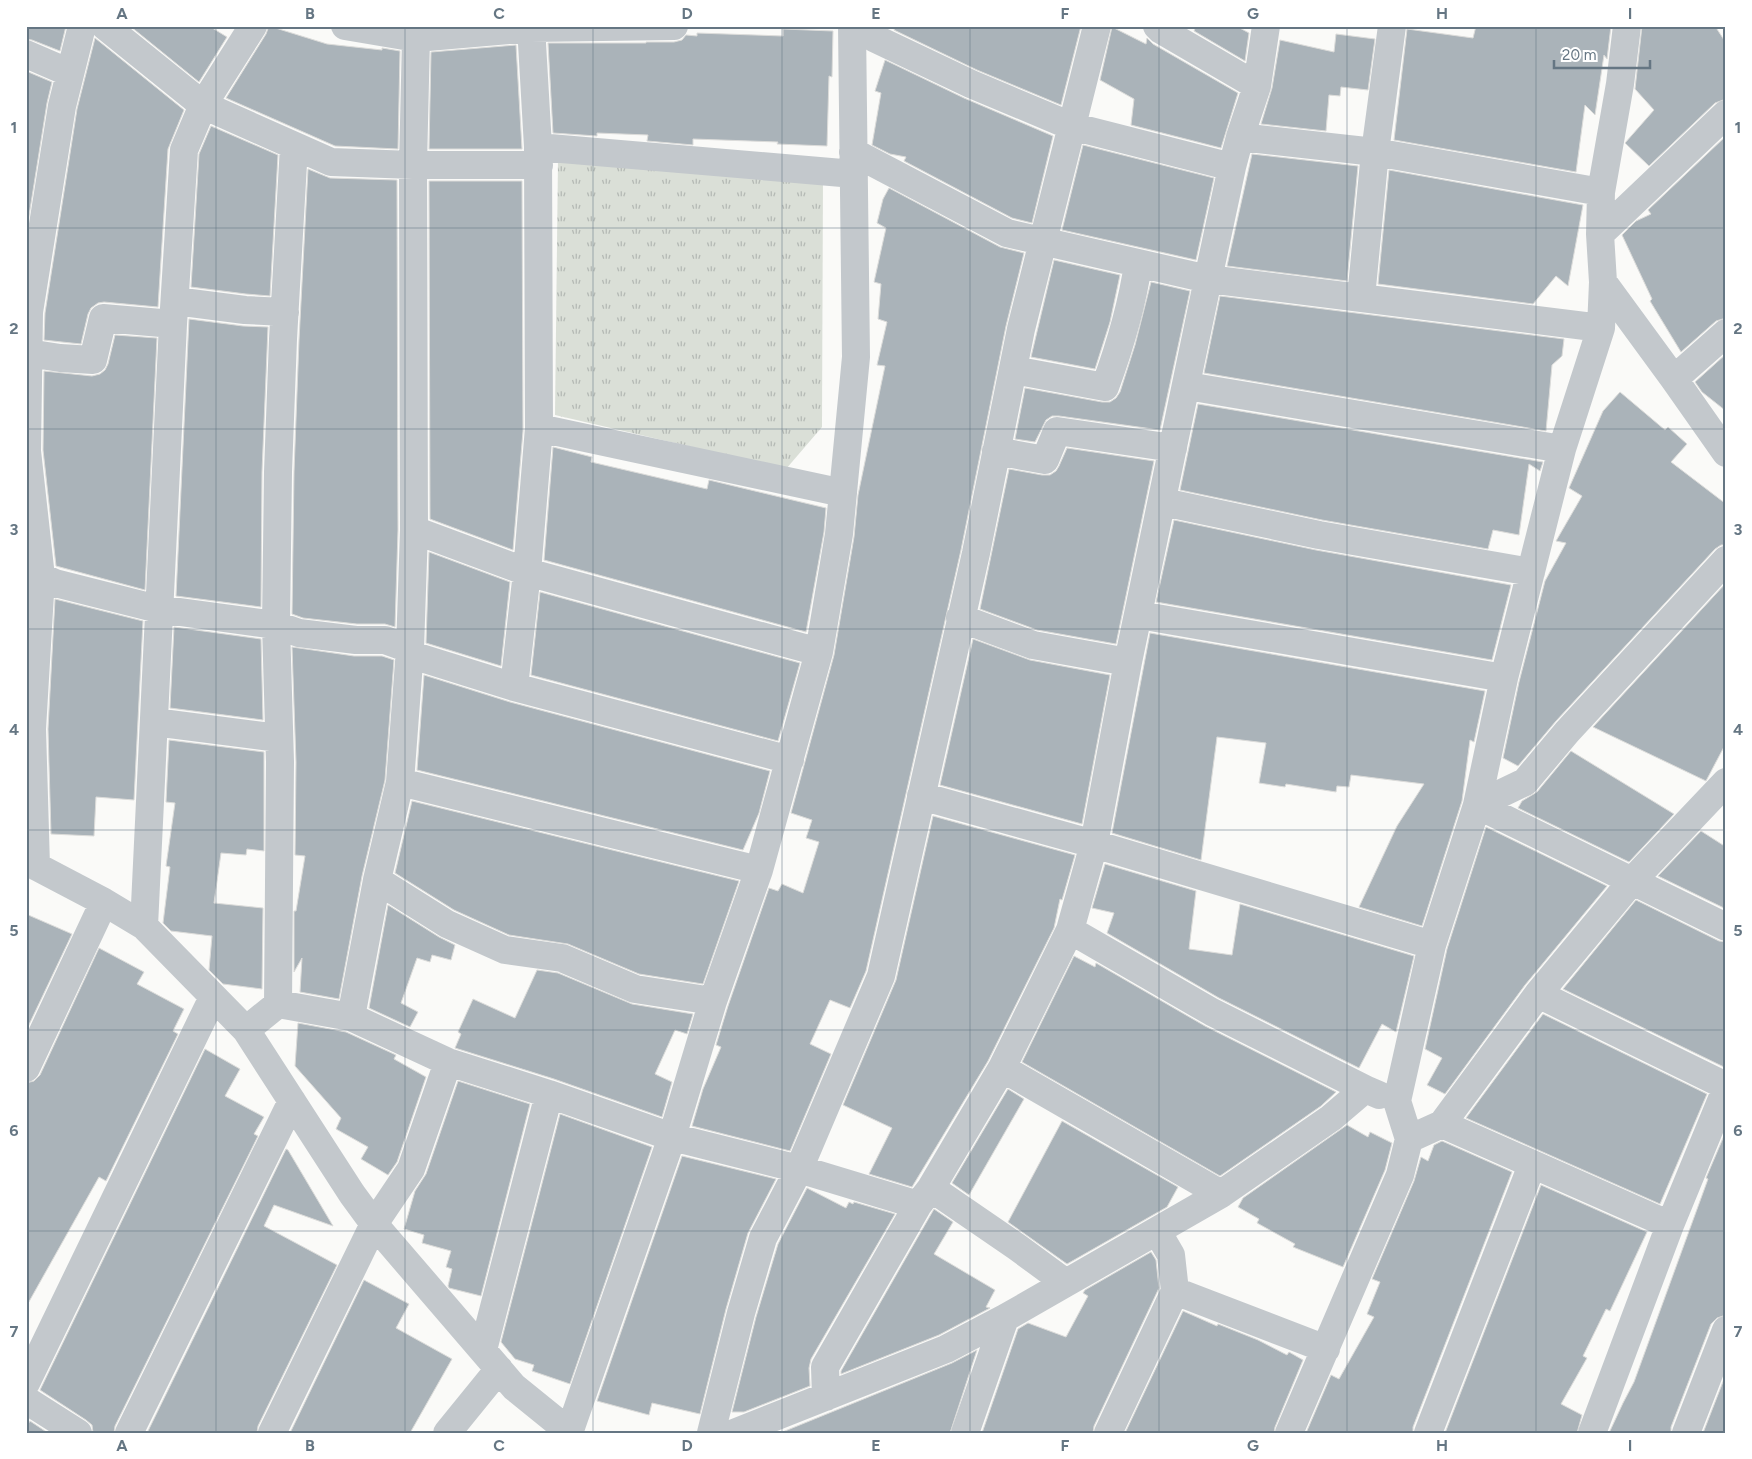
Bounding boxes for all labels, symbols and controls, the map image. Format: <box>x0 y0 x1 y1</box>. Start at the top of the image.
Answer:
text: A <box>116 4 128 23</box>
text: B <box>305 4 315 23</box>
text: C <box>493 4 505 23</box>
text: D <box>681 4 693 23</box>
text: E <box>871 4 881 23</box>
text: F <box>1061 4 1070 23</box>
text: G <box>1247 4 1259 23</box>
text: H <box>1436 4 1448 23</box>
text: I <box>1628 4 1632 23</box>
scale bar <box>1554 38 1651 70</box>
text: 20 m <box>1562 46 1596 64</box>
text: 1 <box>11 118 17 137</box>
text: 1 <box>1735 118 1741 137</box>
text: 2 <box>9 319 19 338</box>
text: 2 <box>1733 319 1743 338</box>
text: 3 <box>10 520 19 539</box>
text: 3 <box>1734 520 1743 539</box>
text: 4 <box>9 720 19 739</box>
text: 4 <box>1733 720 1743 739</box>
text: 5 <box>9 921 19 940</box>
text: 5 <box>1733 921 1743 940</box>
text: 6 <box>9 1121 19 1140</box>
text: 6 <box>1733 1121 1743 1140</box>
text: 7 <box>10 1322 19 1341</box>
text: 7 <box>1734 1322 1743 1341</box>
text: A <box>116 1436 128 1455</box>
text: B <box>305 1436 315 1455</box>
text: C <box>493 1436 505 1455</box>
text: D <box>681 1436 693 1455</box>
text: E <box>871 1436 881 1455</box>
text: F <box>1061 1436 1070 1455</box>
text: G <box>1247 1436 1259 1455</box>
text: H <box>1436 1436 1448 1455</box>
text: I <box>1628 1436 1632 1455</box>

